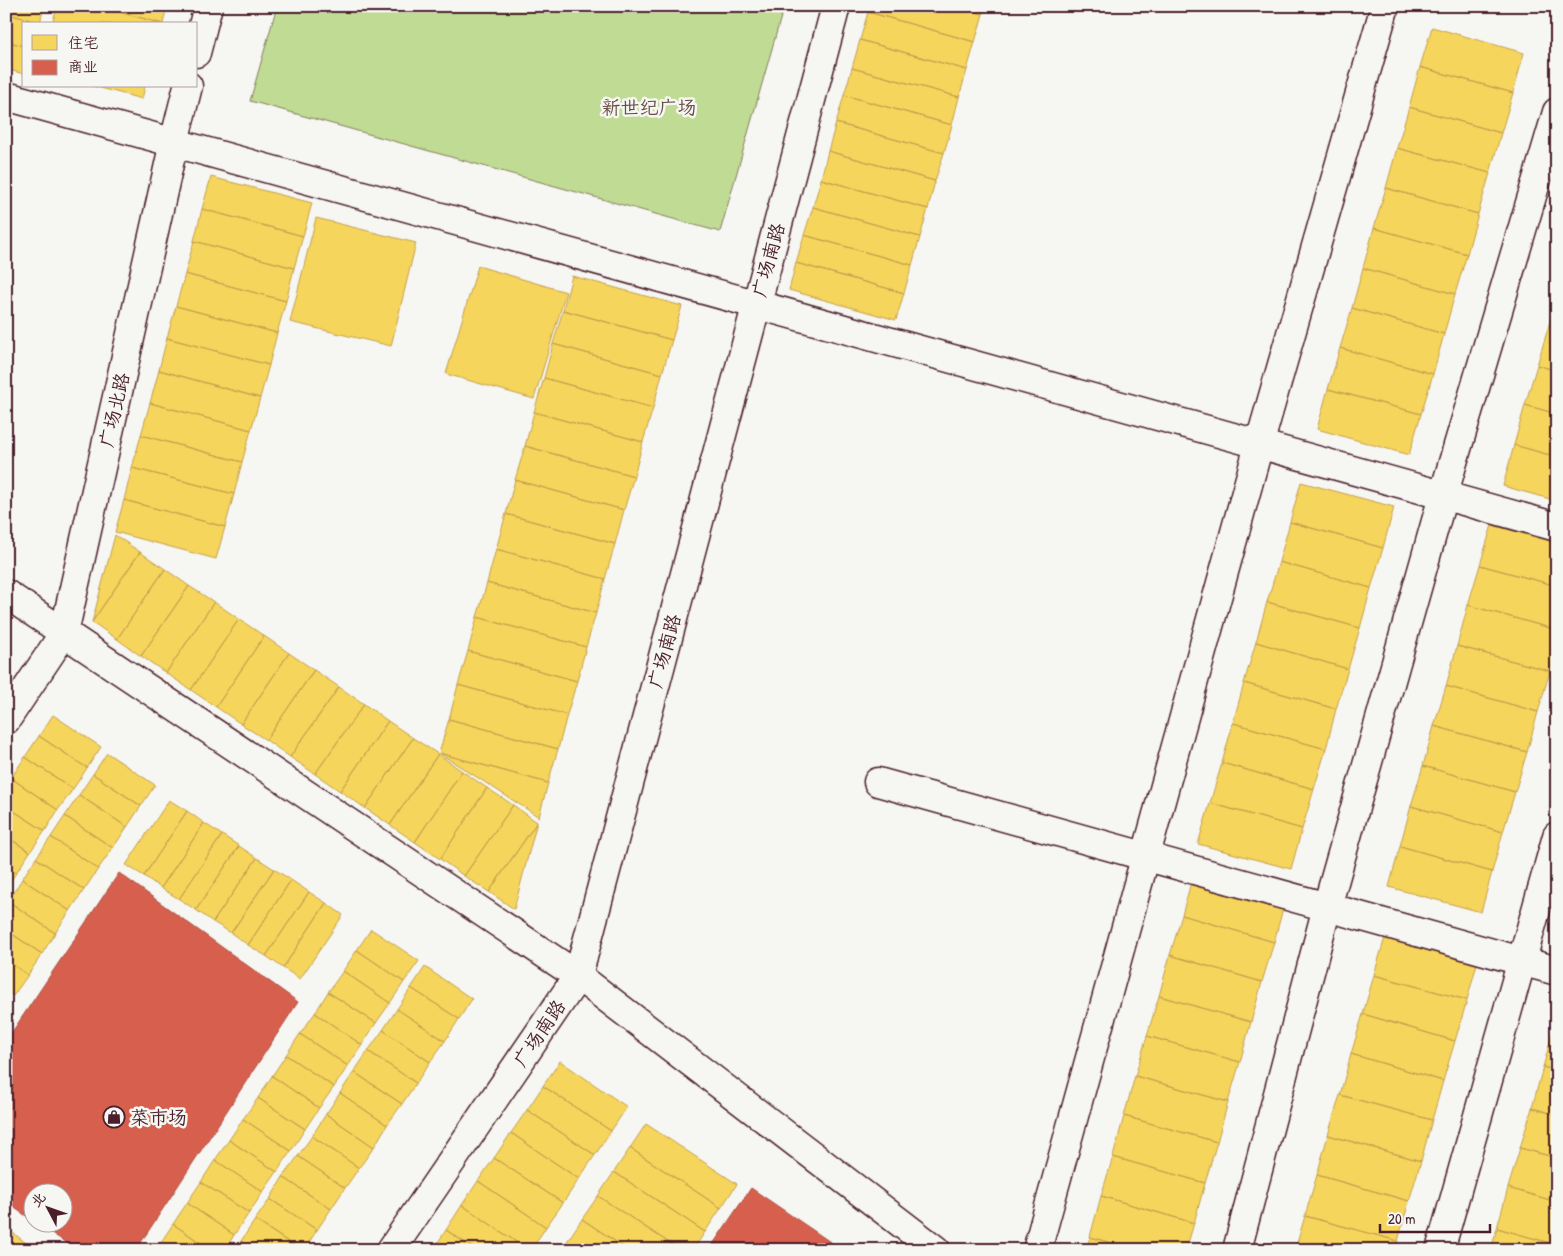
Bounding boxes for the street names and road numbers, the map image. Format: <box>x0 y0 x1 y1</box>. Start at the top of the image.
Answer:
street label: 广场南路 <box>746 220 790 300</box>
street label: 广场北路 <box>93 370 135 450</box>
street label: 广场南路 <box>642 611 686 691</box>
street label: 广场南路 <box>507 994 571 1072</box>

